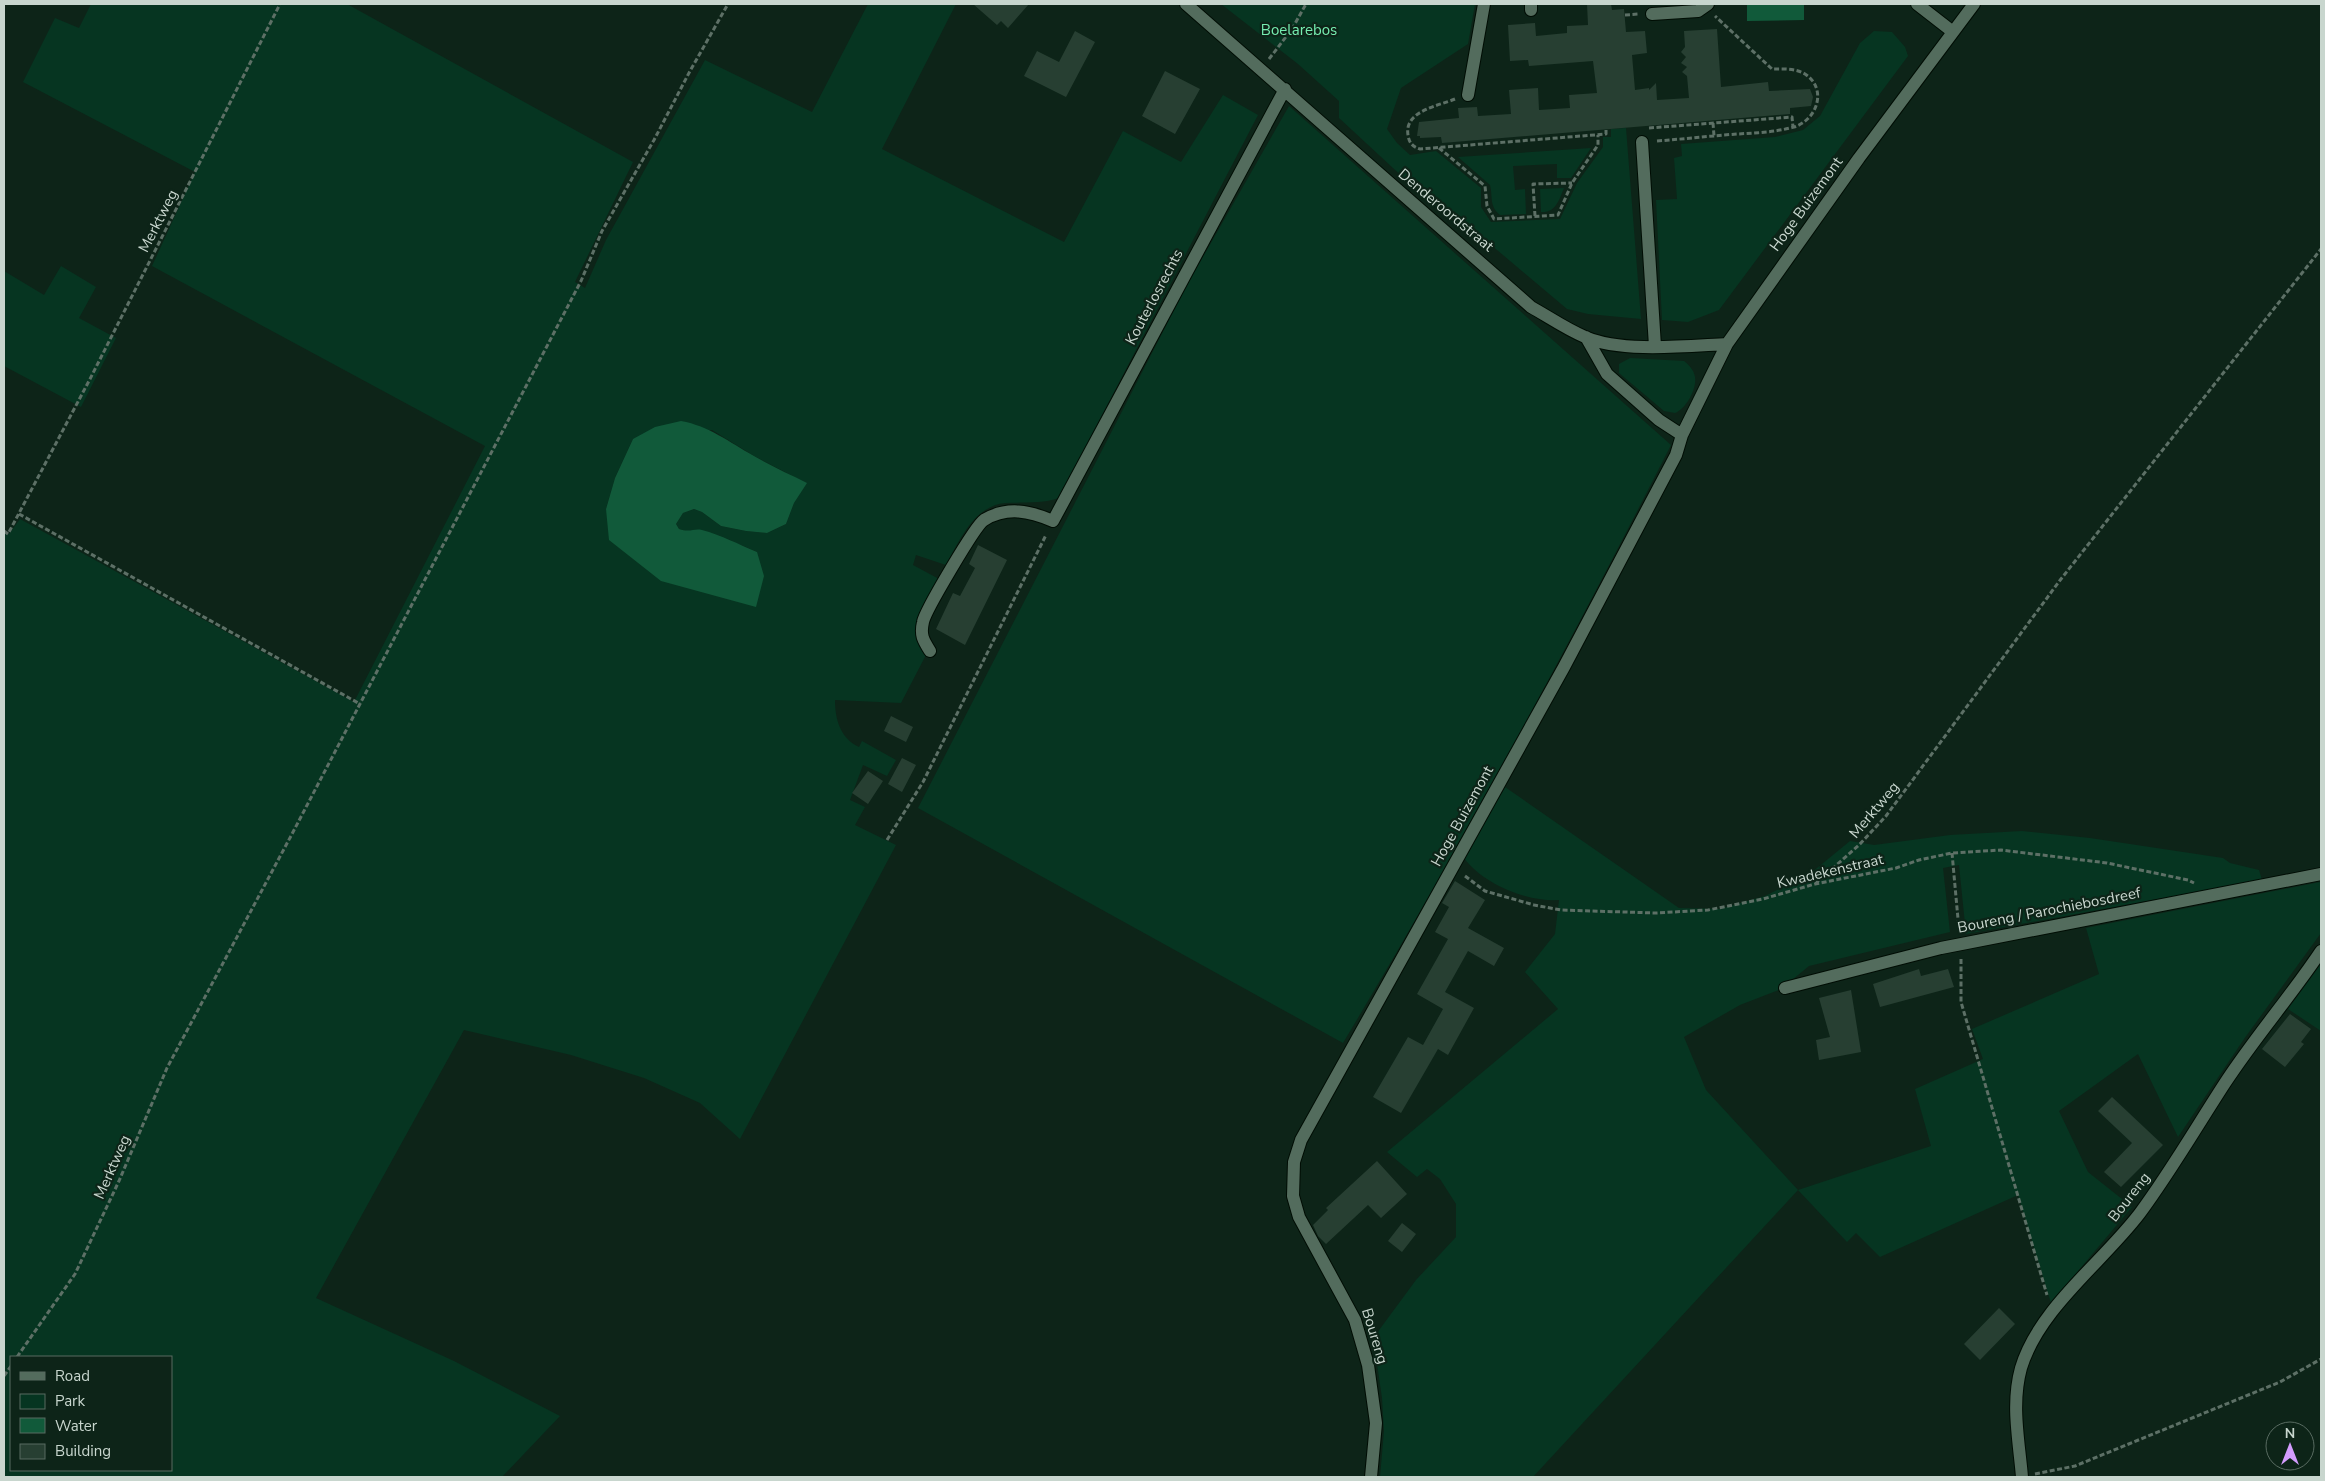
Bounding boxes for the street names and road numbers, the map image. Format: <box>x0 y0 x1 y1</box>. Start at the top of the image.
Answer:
street label: Hoge Buizemont <box>1765 152 1847 255</box>
street label: Denderoordstraat <box>1394 164 1499 256</box>
street label: Merktweg <box>134 186 182 256</box>
street label: Kouterlosrechts <box>1120 246 1188 348</box>
street label: Hoge Buizemont <box>1426 761 1498 870</box>
street label: Merktweg <box>1844 777 1904 843</box>
street label: Kwadekenstraat <box>1775 849 1886 893</box>
street label: Boureng / Parochiebosdreef <box>1956 882 2143 938</box>
street label: Merktweg <box>89 1132 135 1202</box>
street label: Boureng <box>2103 1168 2155 1226</box>
street label: Boureng <box>1357 1306 1393 1366</box>

